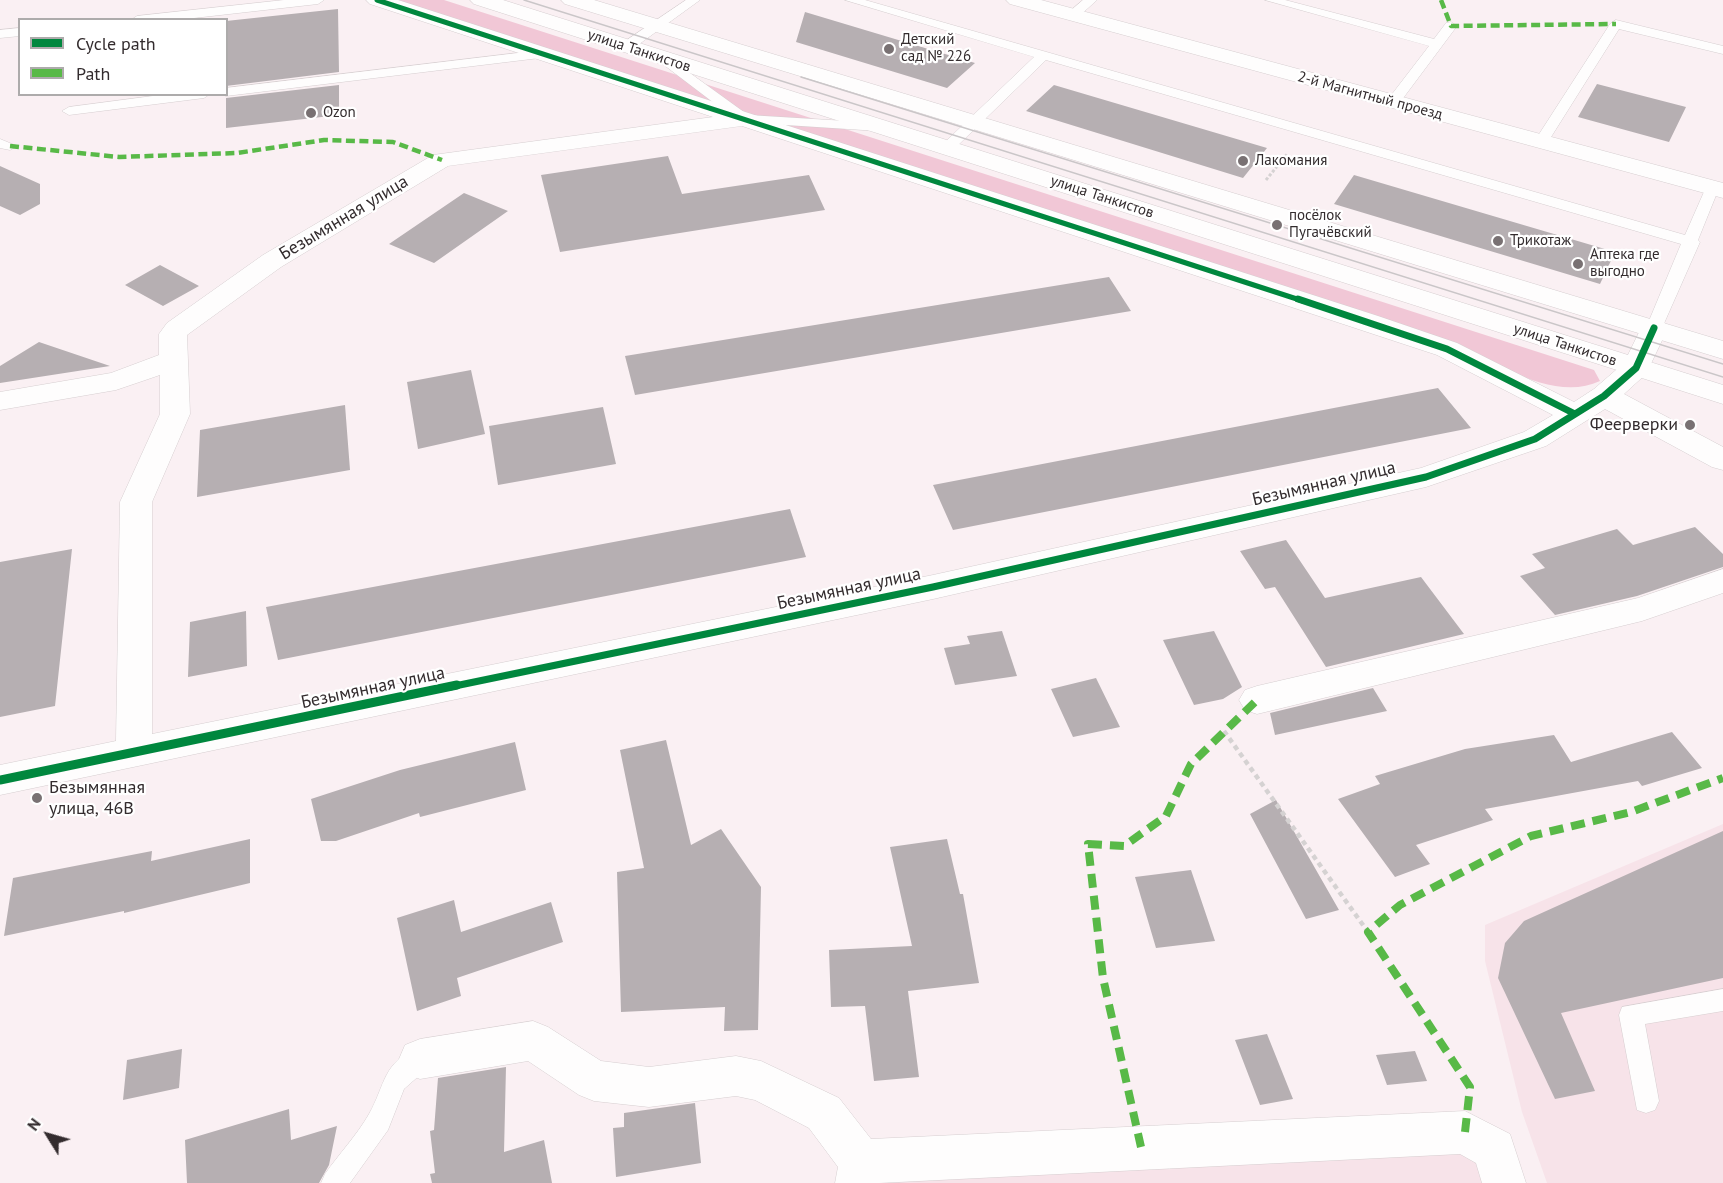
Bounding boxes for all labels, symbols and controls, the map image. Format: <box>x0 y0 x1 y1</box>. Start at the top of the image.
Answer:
legend <box>18 18 228 96</box>
street label: улица Танкистов <box>585 26 693 76</box>
place label: Детский сад № 226 <box>901 31 971 66</box>
text: Cycle path <box>76 32 156 55</box>
marker: Детский сад № 226 <box>882 42 896 56</box>
text: Path <box>76 62 110 85</box>
street label: 2-й Магнитный проезд <box>1295 68 1445 124</box>
place label: Ozon <box>323 104 356 122</box>
marker: Ozon <box>304 106 318 120</box>
place label: Лакомания <box>1255 152 1327 170</box>
marker: Лакомания <box>1236 154 1250 168</box>
street label: Безымянная улица <box>276 171 412 265</box>
street label: улица Танкистов <box>1048 172 1156 222</box>
place label: посёлок Пугачёвский <box>1289 207 1372 242</box>
marker: посёлок Пугачёвский <box>1270 218 1284 232</box>
place label: Трикотаж <box>1510 232 1571 250</box>
marker: Трикотаж <box>1491 234 1505 248</box>
place label: Аптека где выгодно <box>1590 246 1660 281</box>
marker: Аптека где выгодно <box>1571 257 1585 271</box>
street label: улица Танкистов <box>1511 320 1619 370</box>
place label: Феерверки <box>1590 414 1678 436</box>
marker: Феерверки <box>1683 418 1697 432</box>
street label: Безымянная улица <box>1250 457 1398 511</box>
street label: Безымянная улица <box>775 563 923 615</box>
street label: Безымянная улица <box>299 662 447 714</box>
place label: Безымянная улица, 46В <box>49 777 145 820</box>
marker: Безымянная улица, 46В <box>30 791 44 805</box>
north arrow <box>18 1105 78 1165</box>
text: N <box>22 1114 45 1134</box>

